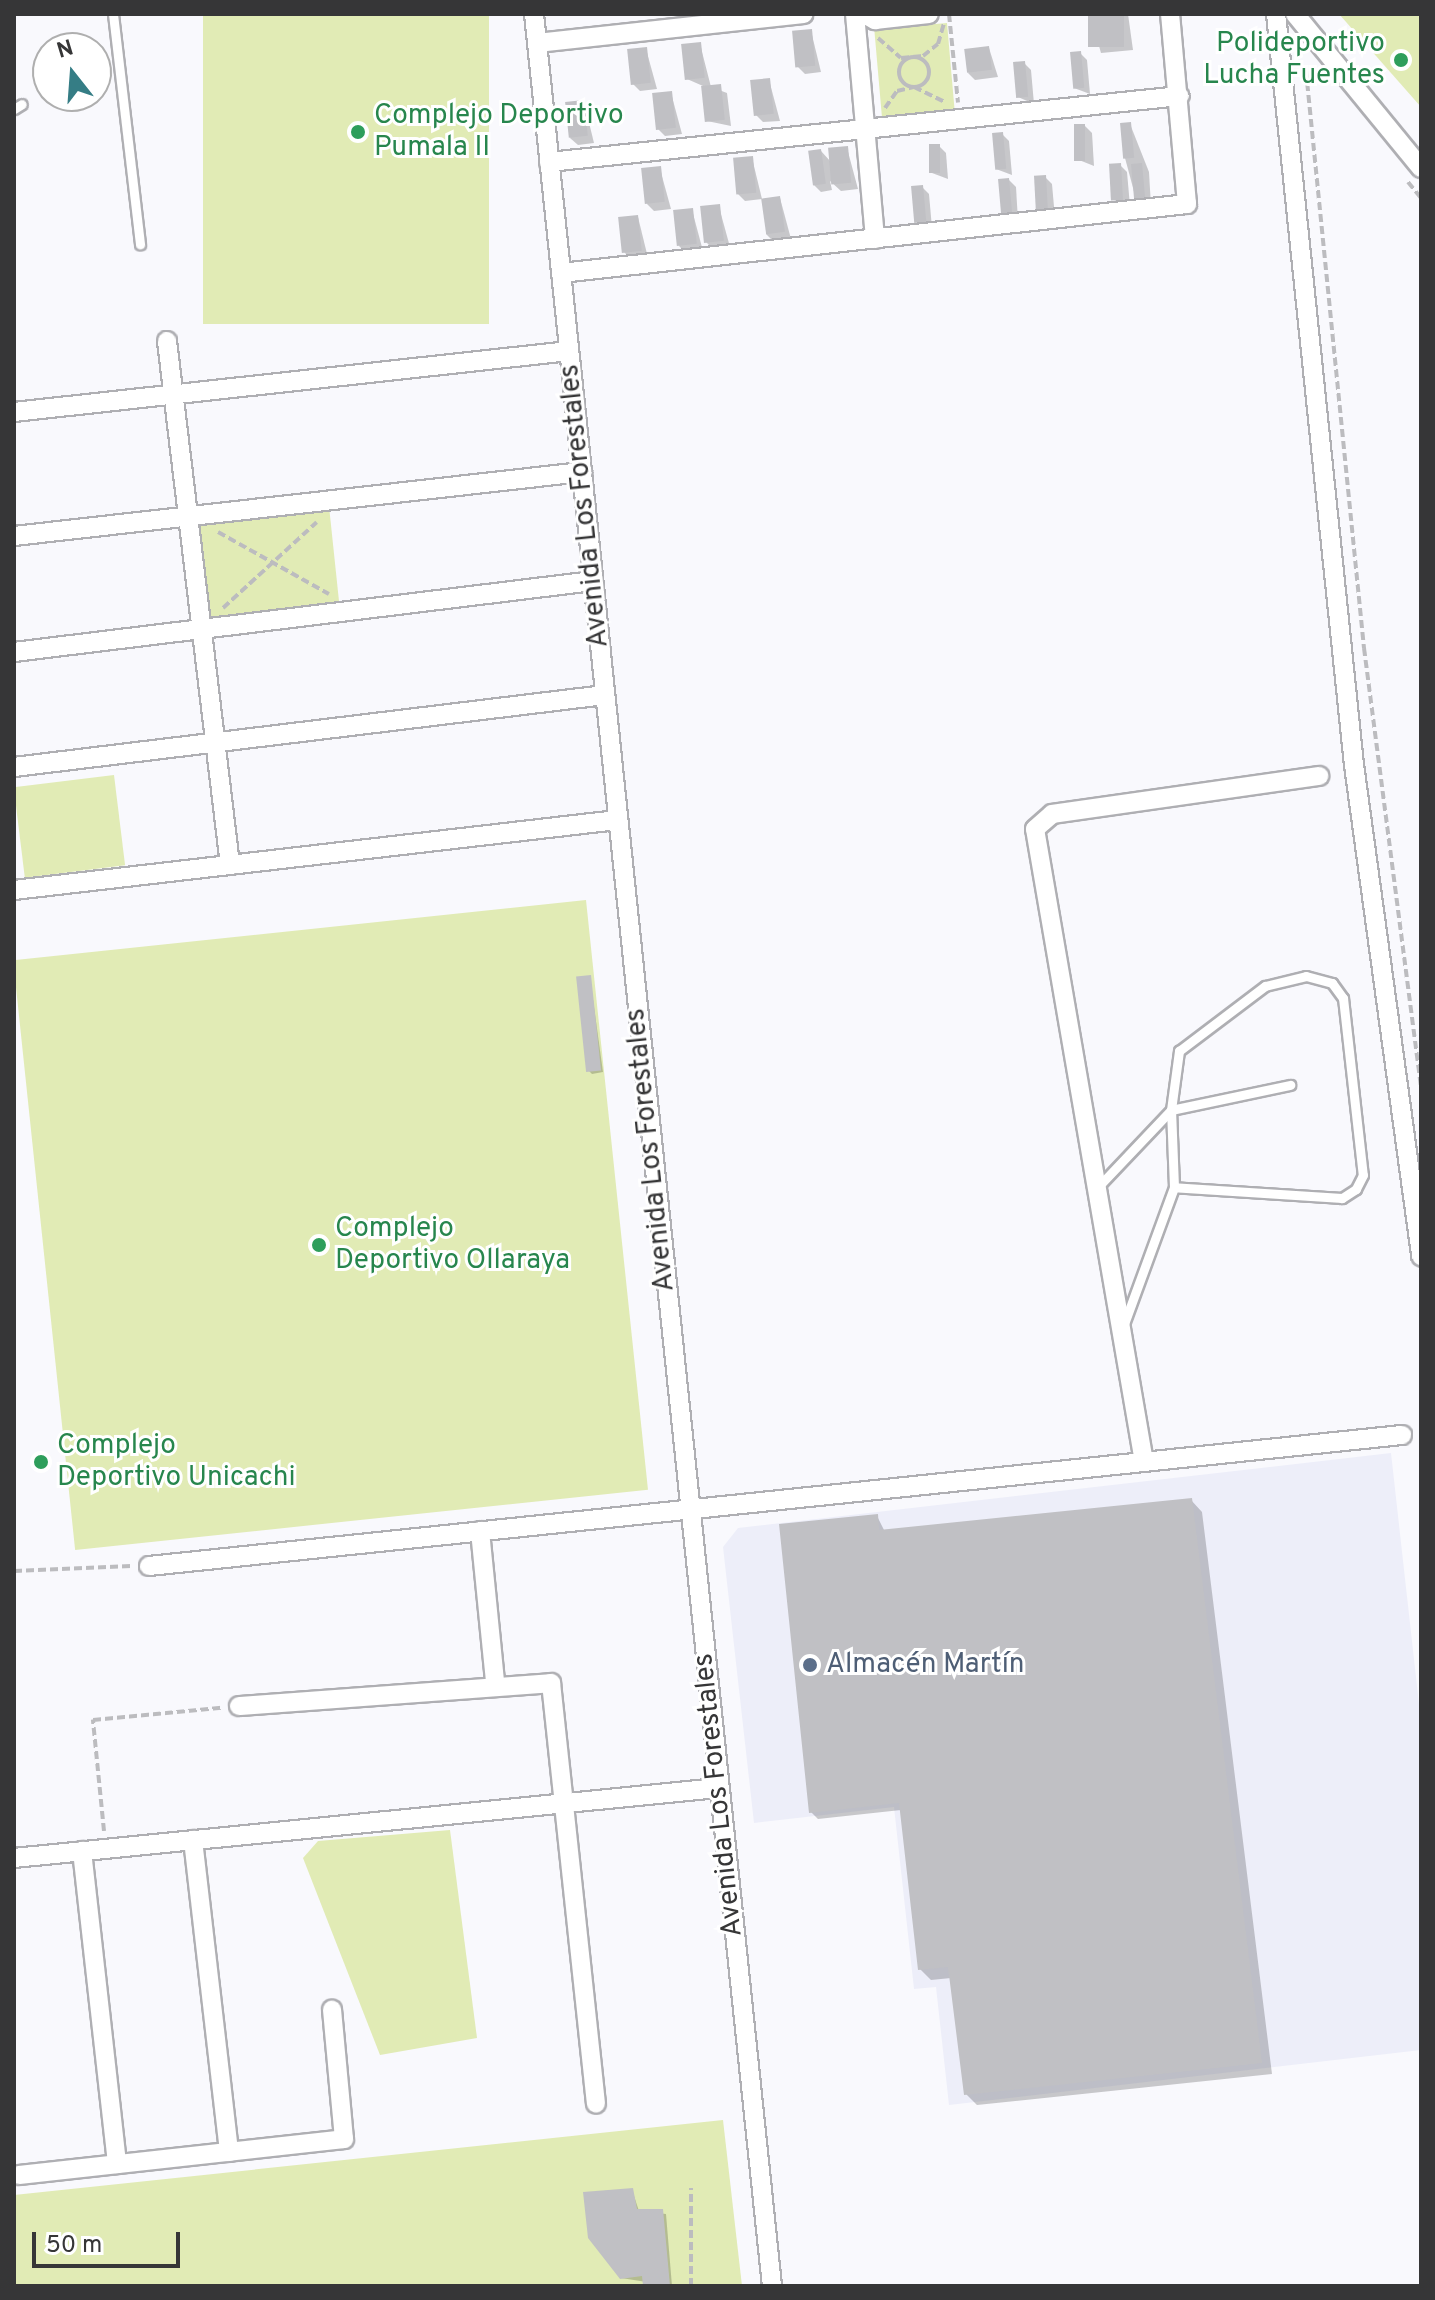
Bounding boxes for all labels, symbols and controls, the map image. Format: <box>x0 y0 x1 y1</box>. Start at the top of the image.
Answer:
place label: Polideportivo Lucha Fuentes <box>1203 27 1385 93</box>
north arrow <box>32 32 112 112</box>
text: N <box>54 35 77 66</box>
marker: Polideportivo Lucha Fuentes <box>1392 51 1410 69</box>
place label: Complejo Deportivo Pumala II <box>374 99 624 165</box>
marker: Complejo Deportivo Pumala II <box>349 123 367 141</box>
street label: Avenida Los Forestales <box>553 363 617 649</box>
street label: Avenida Los Forestales <box>619 1007 683 1293</box>
place label: Complejo Deportivo Ollaraya <box>335 1212 570 1278</box>
marker: Complejo Deportivo Ollaraya <box>310 1236 328 1254</box>
place label: Complejo Deportivo Unicachi <box>57 1429 296 1495</box>
marker: Complejo Deportivo Unicachi <box>32 1453 50 1471</box>
place label: Almacén Martín <box>826 1648 1025 1682</box>
street label: Avenida Los Forestales <box>687 1652 751 1938</box>
marker: Almacén Martín <box>801 1656 819 1674</box>
scale bar <box>36 2216 184 2266</box>
text: 50 m <box>46 2231 102 2261</box>

